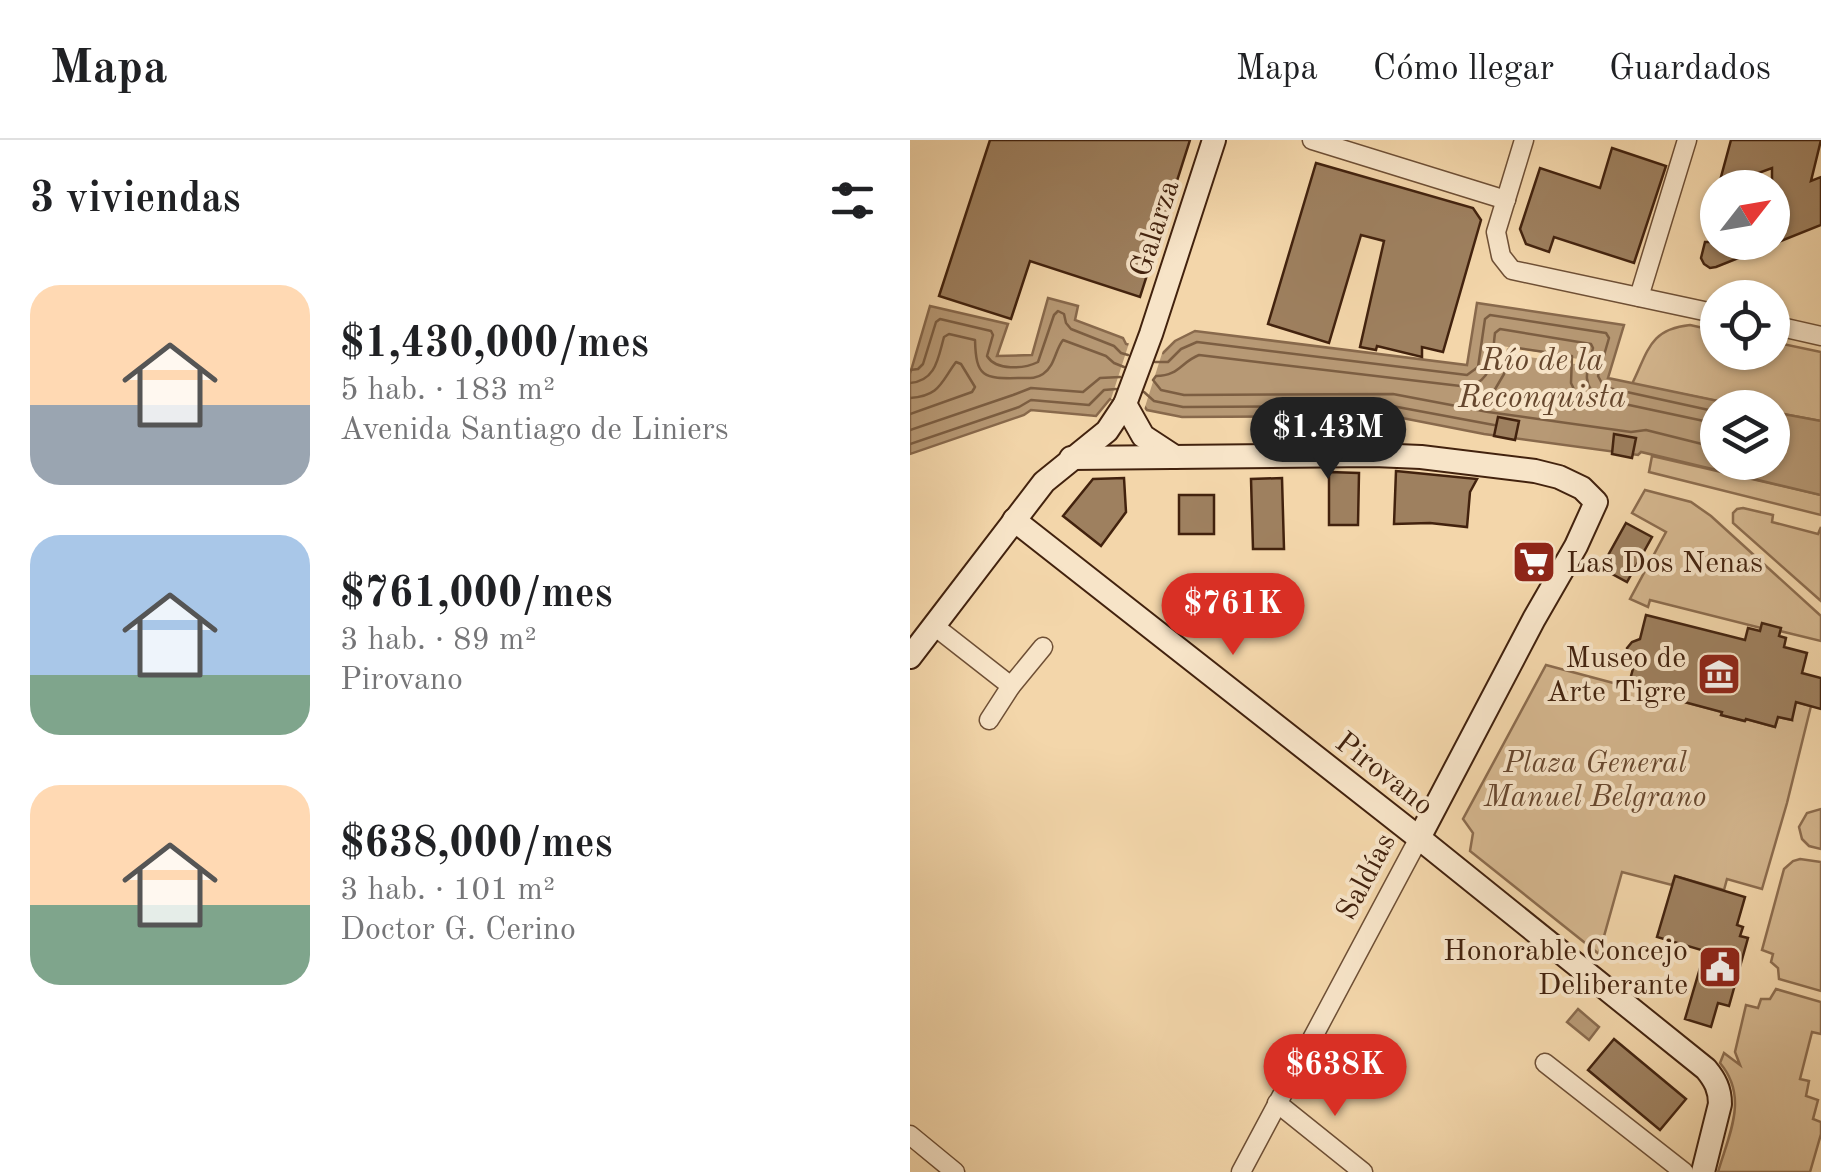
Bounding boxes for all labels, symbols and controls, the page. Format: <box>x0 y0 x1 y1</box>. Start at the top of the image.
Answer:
text: Mapa <box>50 45 168 93</box>
text: Mapa <box>1236 52 1318 87</box>
text: Cómo llegar <box>1373 52 1554 87</box>
text: Guardados <box>1609 52 1771 87</box>
north arrow <box>1700 170 1790 260</box>
map controls <box>1700 170 1790 480</box>
icon: filters <box>825 173 880 228</box>
street label: Galarza <box>1126 176 1186 281</box>
text: 3 viviendas <box>30 179 241 221</box>
button: locate <box>1700 280 1790 370</box>
text: $1,430,000/mes <box>340 324 649 366</box>
icon: home <box>110 325 230 445</box>
water label: Río de la Reconquista <box>1457 346 1626 415</box>
text: 5 hab. · 183 m² <box>340 375 555 407</box>
button: layers <box>1700 390 1790 480</box>
pin: $1.43M <box>1247 397 1409 482</box>
text: $1.43M <box>1272 413 1384 445</box>
text: Avenida Santiago de Liniers <box>340 415 729 447</box>
supermarket icon: Las Dos Nenas <box>1511 539 1557 585</box>
place label: Las Dos Nenas <box>1566 549 1763 579</box>
pin: $761K <box>1163 573 1303 658</box>
text: $761,000/mes <box>340 574 613 616</box>
icon: home <box>110 575 230 695</box>
text: $761K <box>1184 589 1282 621</box>
text: 3 hab. · 89 m² <box>340 625 537 657</box>
place label: Museo de Arte Tigre <box>1546 644 1686 708</box>
museum icon: Museo de Arte Tigre <box>1696 651 1742 697</box>
text: Pirovano <box>340 665 463 697</box>
street label: Pirovano <box>1329 727 1438 822</box>
park label: Plaza General Manuel Belgrano <box>1483 749 1706 813</box>
text: $638,000/mes <box>340 824 613 866</box>
icon: home <box>110 825 230 945</box>
street label: Saldías <box>1332 829 1402 925</box>
text: 3 hab. · 101 m² <box>340 875 555 907</box>
text: Doctor G. Cerino <box>340 915 576 947</box>
place label: Honorable Concejo Deliberante <box>1443 937 1688 1001</box>
public building icon: Honorable Concejo Deliberante <box>1697 944 1743 990</box>
pin: $638K <box>1265 1034 1405 1119</box>
text: $638K <box>1286 1050 1384 1082</box>

